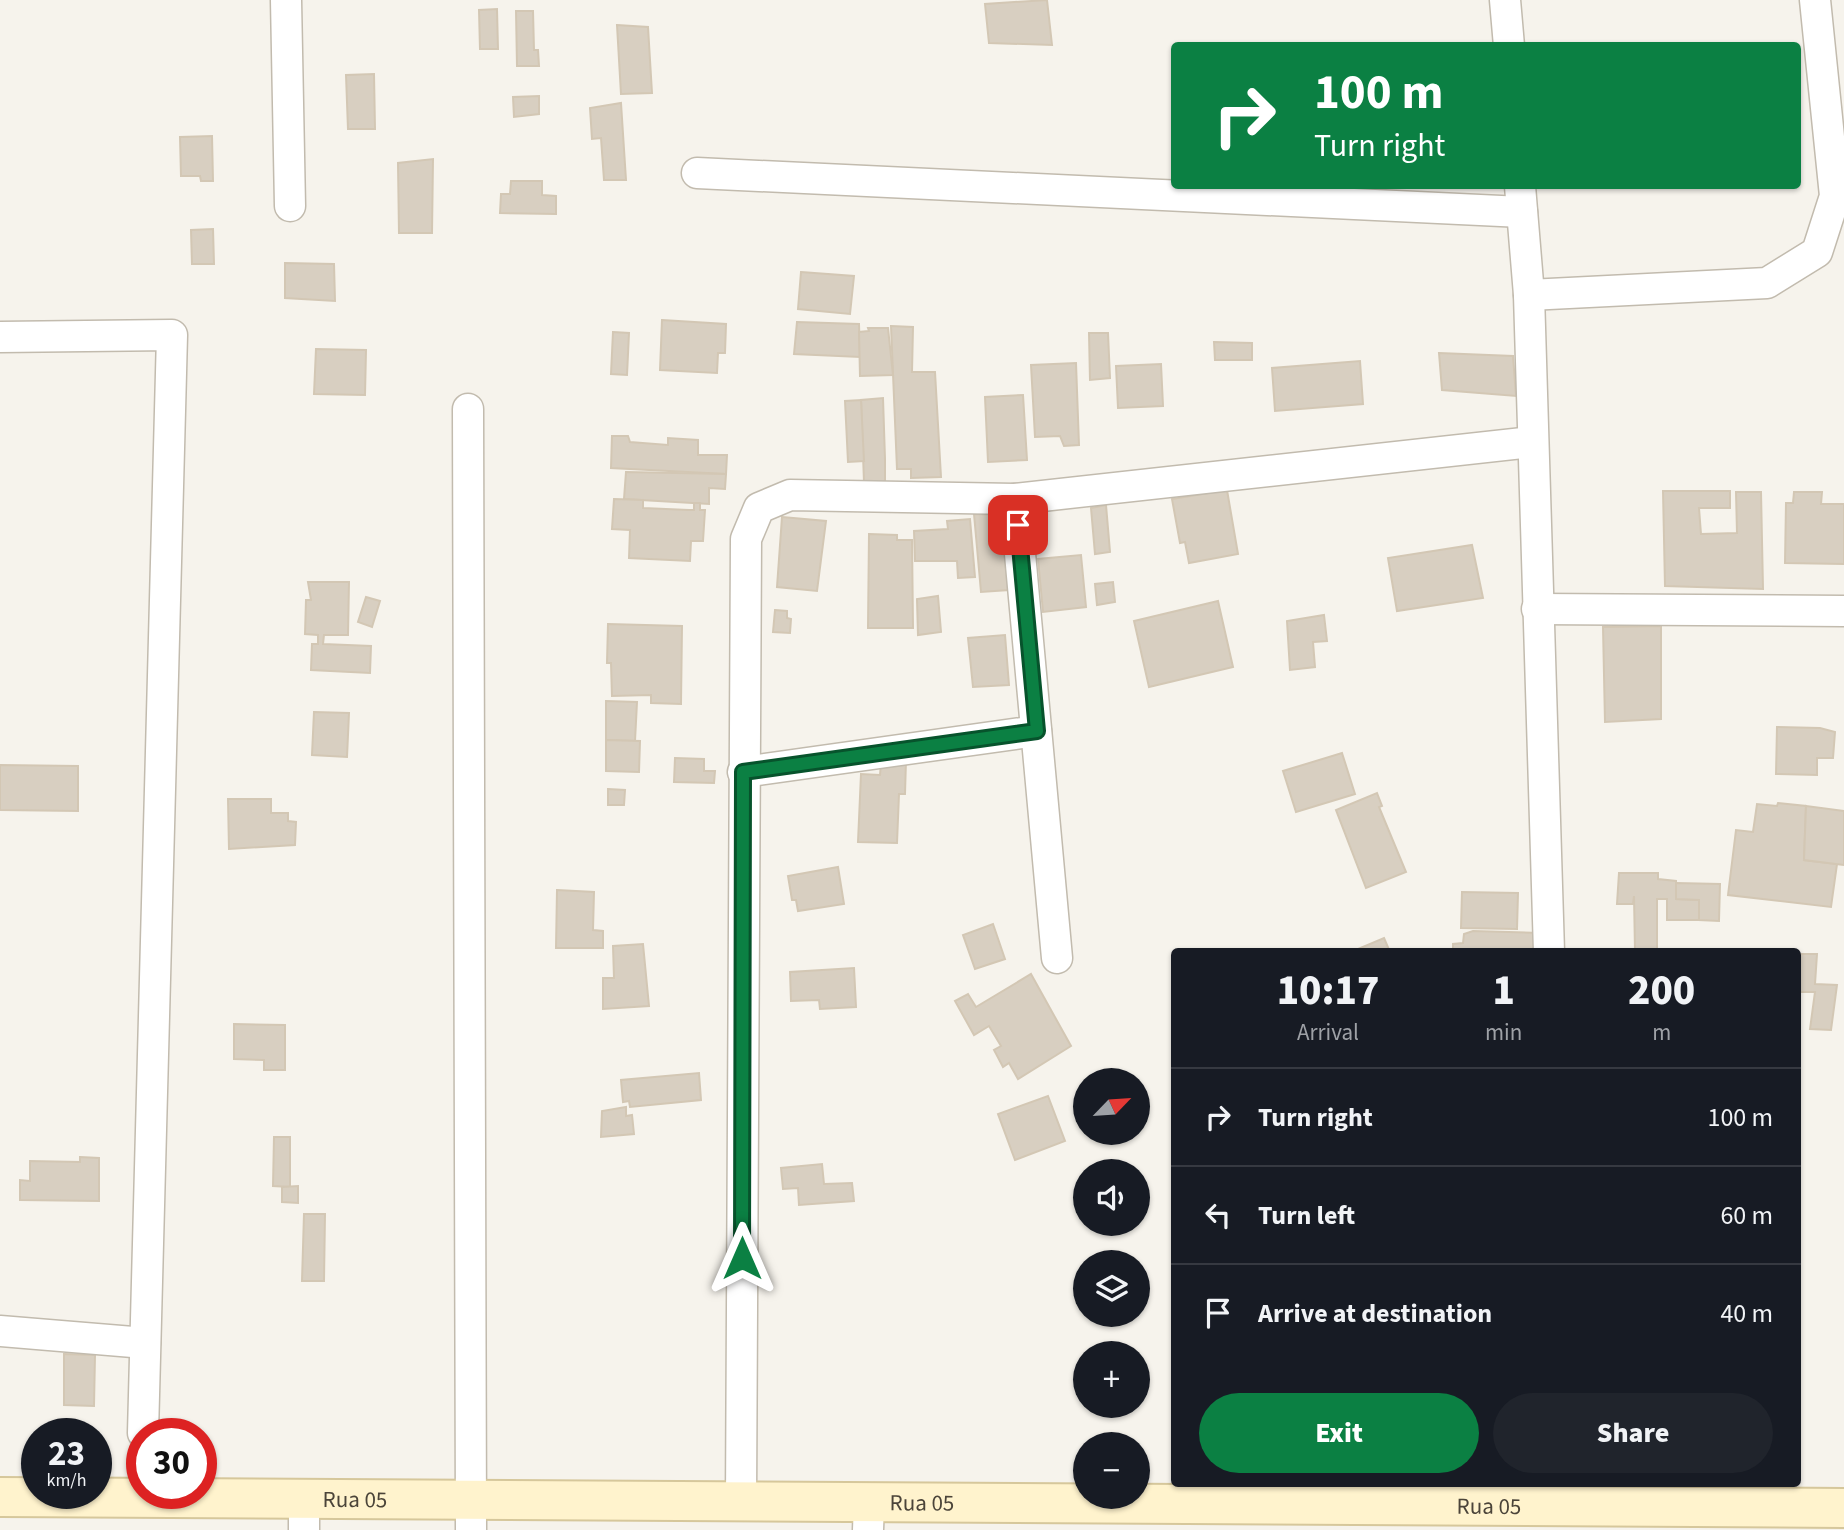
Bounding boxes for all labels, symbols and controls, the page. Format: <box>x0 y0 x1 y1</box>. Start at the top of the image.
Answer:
text: 100 m <box>1314 58 1443 128</box>
icon: right <box>1199 70 1290 161</box>
text: Turn right <box>1314 123 1445 169</box>
pin <box>988 495 1048 555</box>
icon: arrive <box>999 506 1037 544</box>
text: 10:17 <box>1277 961 1379 1021</box>
text: 1 <box>1492 961 1515 1021</box>
text: 200 <box>1628 961 1695 1021</box>
text: Arrival <box>1297 1016 1359 1049</box>
text: min <box>1485 1016 1522 1049</box>
text: m <box>1652 1016 1671 1049</box>
north arrow <box>1073 1068 1150 1144</box>
map controls <box>1073 1068 1150 1509</box>
icon: right <box>1199 1098 1237 1136</box>
text: Turn right <box>1258 1099 1373 1136</box>
text: 100 m <box>1707 1099 1773 1136</box>
button: sound <box>1073 1159 1150 1236</box>
icon: left <box>1199 1196 1237 1234</box>
text: Turn left <box>1258 1197 1355 1234</box>
text: 60 m <box>1720 1197 1773 1234</box>
position arrow <box>705 1221 779 1295</box>
button: layers <box>1073 1250 1150 1327</box>
icon: arrive <box>1199 1294 1237 1332</box>
text: Arrive at destination <box>1258 1295 1492 1332</box>
text: 40 m <box>1720 1295 1773 1332</box>
button: + <box>1073 1341 1150 1418</box>
button: Exit <box>1199 1393 1479 1473</box>
button: Share <box>1493 1393 1773 1473</box>
speed limit sign: 30 <box>126 1418 217 1509</box>
text: 23 <box>48 1429 85 1479</box>
button: − <box>1073 1432 1150 1509</box>
text: km/h <box>47 1468 86 1493</box>
street label: Rua 05 <box>323 1482 387 1516</box>
street label: Rua 05 <box>890 1486 954 1519</box>
street label: Rua 05 <box>1457 1489 1521 1523</box>

